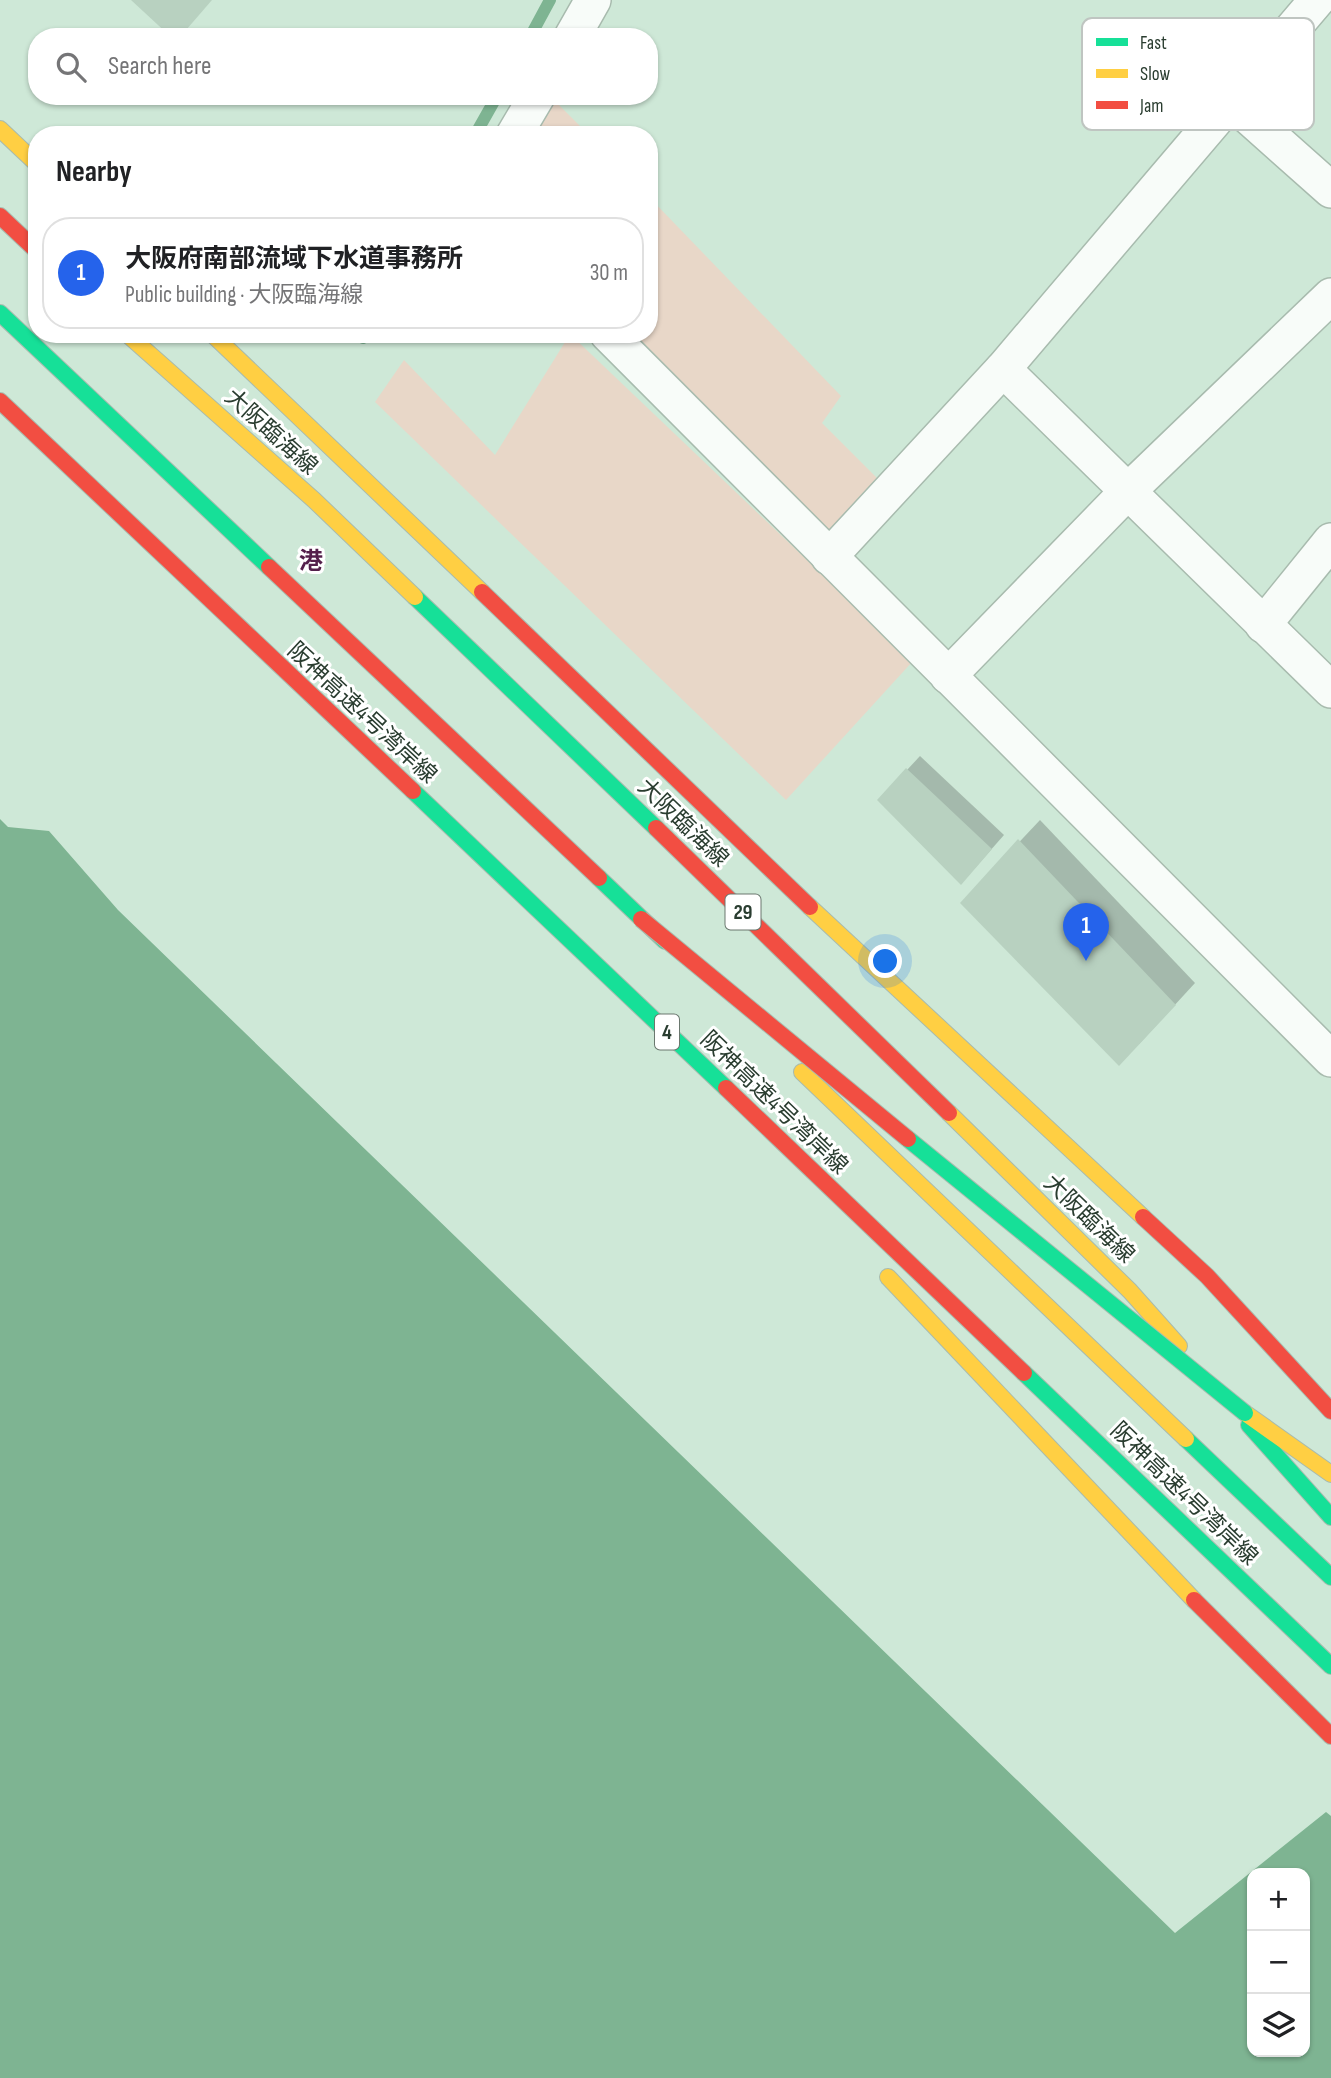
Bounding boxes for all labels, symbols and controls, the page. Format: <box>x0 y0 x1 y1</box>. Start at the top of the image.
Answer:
legend <box>1082 18 1314 130</box>
search box <box>28 28 658 105</box>
text: Fast <box>1140 32 1167 55</box>
icon: search <box>52 48 90 86</box>
text: Search here <box>108 51 211 82</box>
text: Slow <box>1140 63 1170 86</box>
text: Jam <box>1139 95 1163 118</box>
text: Nearby <box>56 154 132 190</box>
text: 大阪府南部流域下水道事務所 <box>125 244 463 275</box>
text: 1 <box>76 259 86 287</box>
text: 30 m <box>590 259 628 287</box>
text: Public building · 大阪臨海線 <box>125 281 363 309</box>
street label: 大阪臨海線 <box>219 383 323 481</box>
district label: 港 <box>299 547 323 576</box>
street label: 阪神高速4号湾岸線 <box>282 637 442 789</box>
street label: 大阪臨海線 <box>632 773 734 873</box>
road number: 29 <box>726 894 760 930</box>
pin: 1 <box>1063 903 1109 961</box>
your location <box>868 944 902 978</box>
road number: 4 <box>655 1014 679 1050</box>
street label: 阪神高速4号湾岸線 <box>695 1026 853 1180</box>
street label: 大阪臨海線 <box>1038 1169 1140 1269</box>
street label: 阪神高速4号湾岸線 <box>1105 1417 1263 1571</box>
map controls <box>1247 1868 1310 2057</box>
button: + <box>1247 1868 1310 1931</box>
button: − <box>1247 1931 1310 1994</box>
button: layers <box>1247 1994 1310 2057</box>

